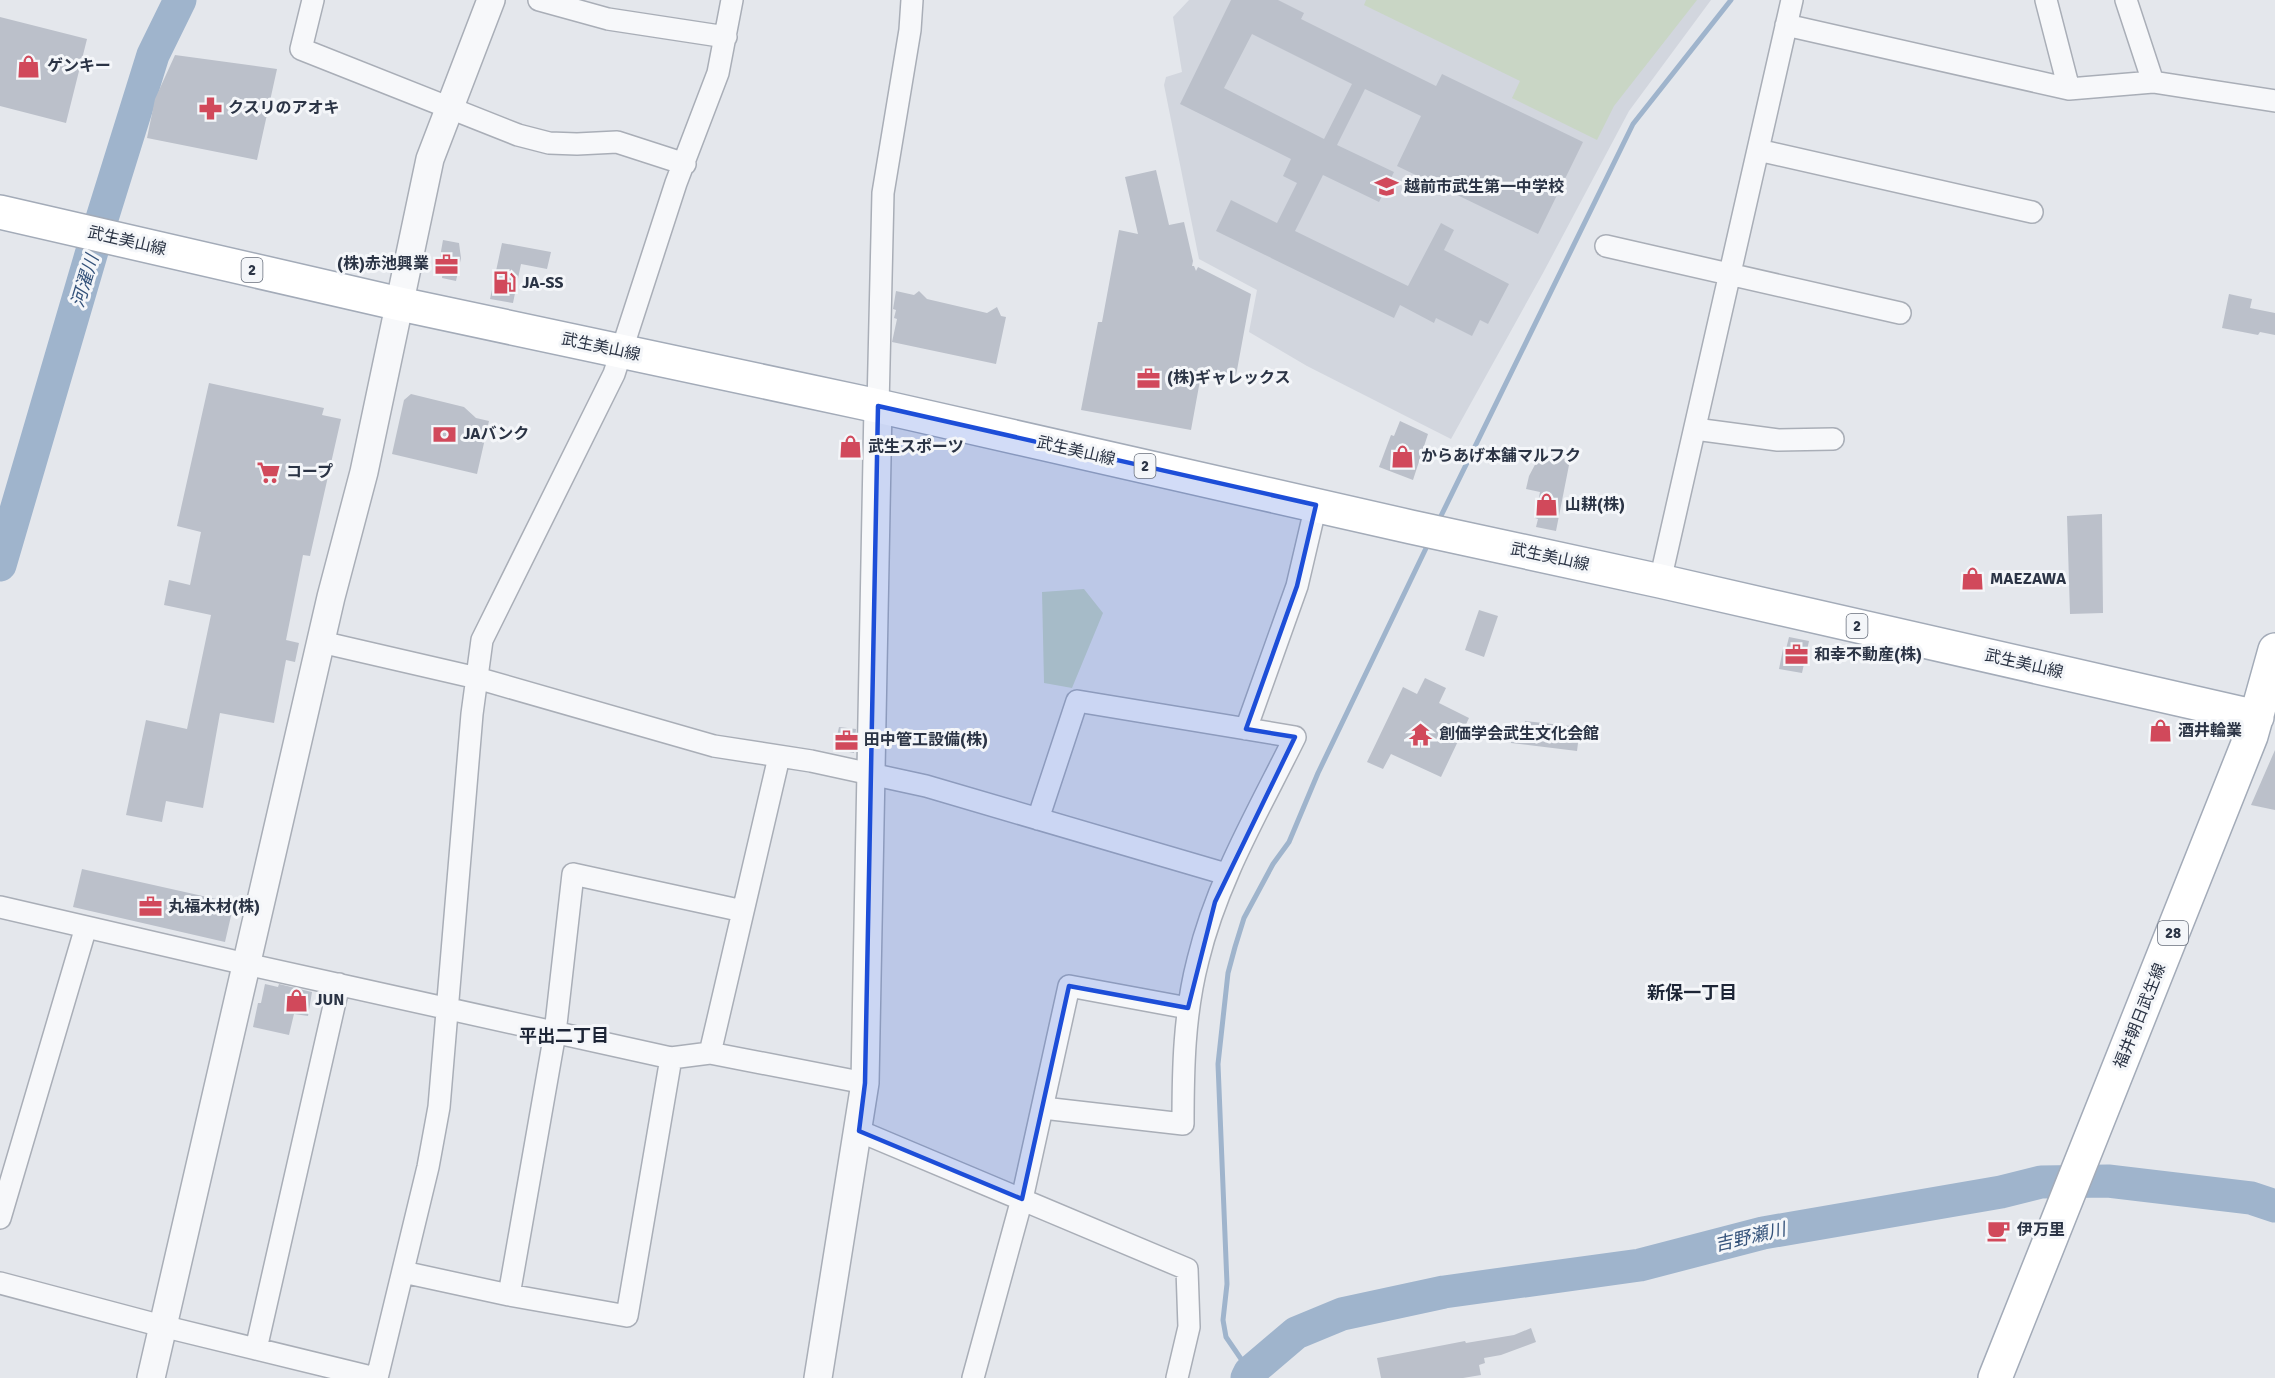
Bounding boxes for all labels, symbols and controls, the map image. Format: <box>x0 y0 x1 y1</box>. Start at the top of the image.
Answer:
shop icon: ゲンキー <box>16 53 42 79</box>
place label: ゲンキー <box>47 56 111 76</box>
pharmacy icon: クスリのアオキ <box>197 95 223 121</box>
place label: クスリのアオキ <box>228 98 340 118</box>
school or university icon: 越前市武生第一中学校 <box>1373 174 1399 200</box>
place label: 越前市武生第一中学校 <box>1404 177 1564 197</box>
street label: 武生美山線 <box>86 222 168 260</box>
water label: 河濯川 <box>67 250 104 310</box>
office icon: (株)赤池興業 <box>434 251 460 277</box>
place label: (株)赤池興業 <box>337 254 429 274</box>
road number: 2 <box>242 258 262 282</box>
fuel station icon: JA-SS <box>491 270 517 296</box>
place label: JA-SS <box>522 273 563 293</box>
street label: 武生美山線 <box>560 329 642 365</box>
office icon: (株)ギャレックス <box>1136 365 1162 391</box>
place label: (株)ギャレックス <box>1167 368 1291 388</box>
bank icon: JAバンク <box>432 421 458 447</box>
place label: JAバンク <box>463 424 529 444</box>
street label: 武生美山線 <box>1035 432 1117 470</box>
shop icon: 武生スポーツ <box>837 434 863 460</box>
place label: 武生スポーツ <box>868 437 964 457</box>
shop icon: からあげ本舗マルフク <box>1390 443 1416 469</box>
place label: からあげ本舗マルフク <box>1421 446 1581 466</box>
road number: 2 <box>1134 454 1156 478</box>
supermarket icon: コープ <box>255 459 281 485</box>
place label: コープ <box>286 462 333 482</box>
shop icon: 山耕(株) <box>1534 492 1560 518</box>
place label: 山耕(株) <box>1565 495 1625 515</box>
street label: 武生美山線 <box>1509 539 1591 575</box>
shop icon: MAEZAWA <box>1959 566 1985 592</box>
place label: MAEZAWA <box>1990 569 2067 589</box>
road number: 2 <box>1846 614 1868 638</box>
office icon: 和幸不動産(株) <box>1783 642 1809 668</box>
place label: 和幸不動産(株) <box>1814 645 1922 665</box>
street label: 武生美山線 <box>1983 645 2065 683</box>
shop icon: 酒井輪業 <box>2147 718 2173 744</box>
temple icon: 創価学会武生文化会館 <box>1408 721 1434 747</box>
place label: 酒井輪業 <box>2178 721 2242 741</box>
place label: 創価学会武生文化会館 <box>1439 724 1599 744</box>
office icon: 田中管工設備(株) <box>833 727 859 753</box>
place label: 田中管工設備(株) <box>864 730 988 750</box>
office icon: 丸福木材(株) <box>137 894 163 920</box>
place label: 丸福木材(株) <box>168 897 260 917</box>
road number: 28 <box>2158 921 2188 945</box>
street label: 福井朝日武生線 <box>2110 960 2170 1072</box>
district label: 新保一丁目 <box>1647 982 1737 1004</box>
shop icon: JUN <box>284 987 310 1013</box>
place label: JUN <box>315 990 344 1010</box>
district label: 平出二丁目 <box>519 1025 609 1047</box>
cafe icon: 伊万里 <box>1986 1217 2012 1243</box>
water label: 吉野瀬川 <box>1712 1218 1790 1256</box>
place label: 伊万里 <box>2016 1220 2065 1240</box>

